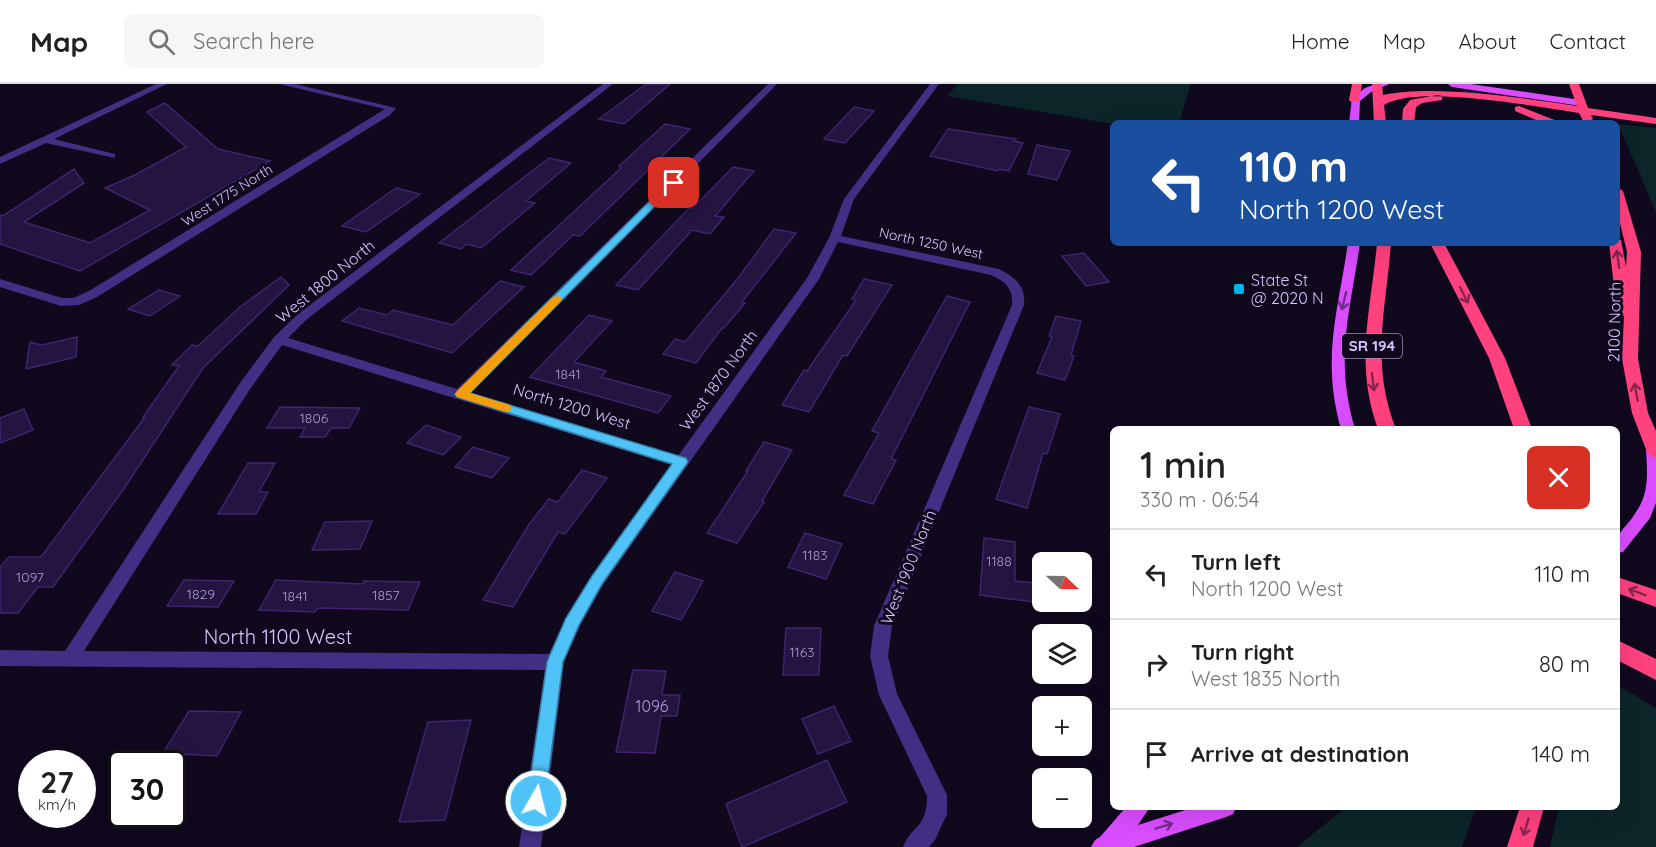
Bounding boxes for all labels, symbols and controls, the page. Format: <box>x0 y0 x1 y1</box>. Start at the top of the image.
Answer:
search box <box>124 14 544 68</box>
text: Map <box>30 24 88 59</box>
icon: search <box>145 25 178 58</box>
text: Search here <box>193 27 315 55</box>
text: Home <box>1291 28 1350 54</box>
text: Map <box>1383 28 1426 54</box>
text: About <box>1459 28 1517 54</box>
text: Contact <box>1550 28 1626 54</box>
text: 110 m <box>1239 140 1348 193</box>
icon: left <box>1140 144 1218 222</box>
pin <box>648 157 699 208</box>
street label: West 1775 North <box>178 160 276 230</box>
icon: arrive <box>657 166 690 199</box>
text: North 1200 West <box>1239 192 1444 226</box>
street label: North 1250 West <box>877 223 985 263</box>
street label: West 1800 North <box>271 235 379 327</box>
one-way arrow <box>1612 250 1623 270</box>
place label: State St @ 2020 N <box>1251 270 1324 308</box>
marker: State St @ 2020 N <box>1232 282 1246 296</box>
street label: 2100 North <box>1603 282 1625 362</box>
one-way arrow <box>1458 286 1470 304</box>
one-way arrow <box>1338 291 1350 310</box>
street label: West 1870 North <box>675 326 761 434</box>
road number: SR 194 <box>1342 334 1402 358</box>
house number: 1841 <box>555 365 581 383</box>
one-way arrow <box>1367 372 1378 392</box>
street label: North 1200 West <box>511 379 633 433</box>
one-way arrow <box>1630 383 1641 402</box>
house number: 1806 <box>300 409 329 427</box>
text: 1 min <box>1140 442 1226 487</box>
button: close <box>1527 446 1590 509</box>
text: 330 m · 06:54 <box>1140 487 1259 512</box>
street label: West 1900 North <box>876 507 940 627</box>
house number: 1183 <box>802 546 828 564</box>
text: Turn left <box>1191 548 1281 576</box>
house number: 1188 <box>986 552 1012 570</box>
north arrow <box>1032 552 1092 612</box>
map controls <box>1032 552 1092 828</box>
icon: left <box>1140 558 1173 591</box>
text: 110 m <box>1535 560 1590 588</box>
house number: 1097 <box>16 568 44 586</box>
text: North 1200 West <box>1191 576 1343 601</box>
house number: 1829 <box>187 585 215 603</box>
one-way arrow <box>1628 585 1646 596</box>
house number: 1857 <box>372 586 400 604</box>
house number: 1841 <box>282 587 308 605</box>
street label: North 1100 West <box>204 624 352 649</box>
button: layers <box>1032 624 1092 684</box>
text: Turn right <box>1191 638 1295 666</box>
house number: 1163 <box>789 643 815 661</box>
icon: right <box>1140 648 1173 681</box>
text: 80 m <box>1539 650 1590 678</box>
text: West 1835 North <box>1191 666 1340 691</box>
house number: 1096 <box>636 696 669 716</box>
button: + <box>1032 696 1092 756</box>
icon: arrive <box>1140 738 1173 771</box>
text: Arrive at destination <box>1191 740 1409 768</box>
text: 140 m <box>1531 740 1590 768</box>
speed limit sign: 30 <box>108 750 186 828</box>
text: 27 <box>40 763 74 801</box>
button: − <box>1032 768 1092 828</box>
position arrow <box>504 769 568 833</box>
text: km/h <box>38 795 76 814</box>
one-way arrow <box>1520 817 1531 836</box>
one-way arrow <box>1154 820 1173 831</box>

